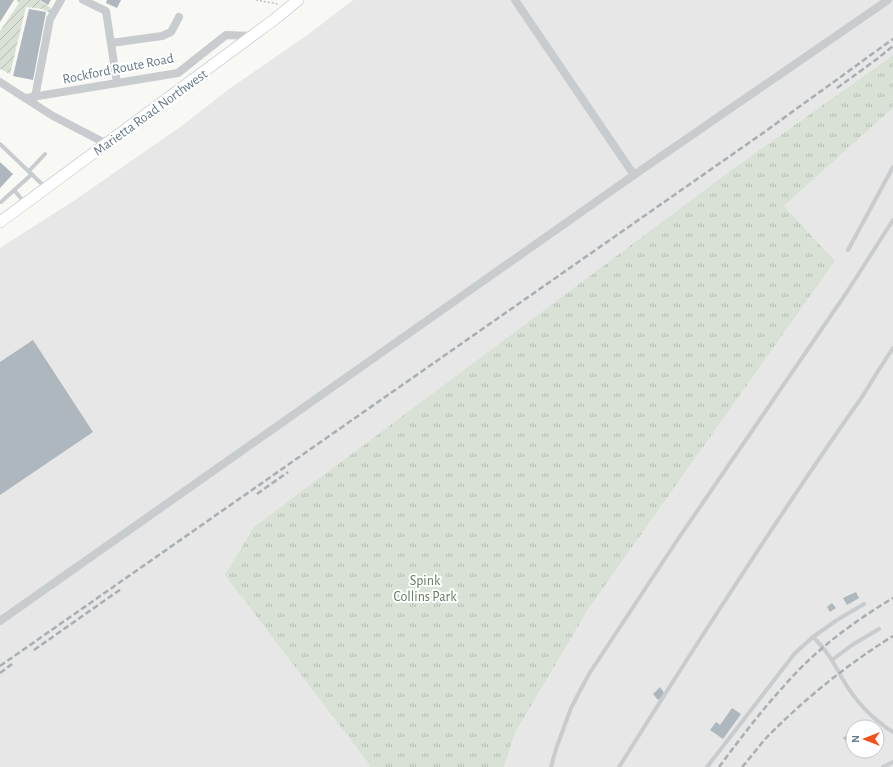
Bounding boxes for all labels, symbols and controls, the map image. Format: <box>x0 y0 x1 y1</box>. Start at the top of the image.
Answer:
street label: Rockford Route Road <box>61 51 175 87</box>
street label: Marietta Road Northwest <box>91 67 210 159</box>
park label: Spink Collins Park <box>393 574 457 604</box>
north arrow <box>845 719 885 759</box>
text: N <box>850 735 861 743</box>

